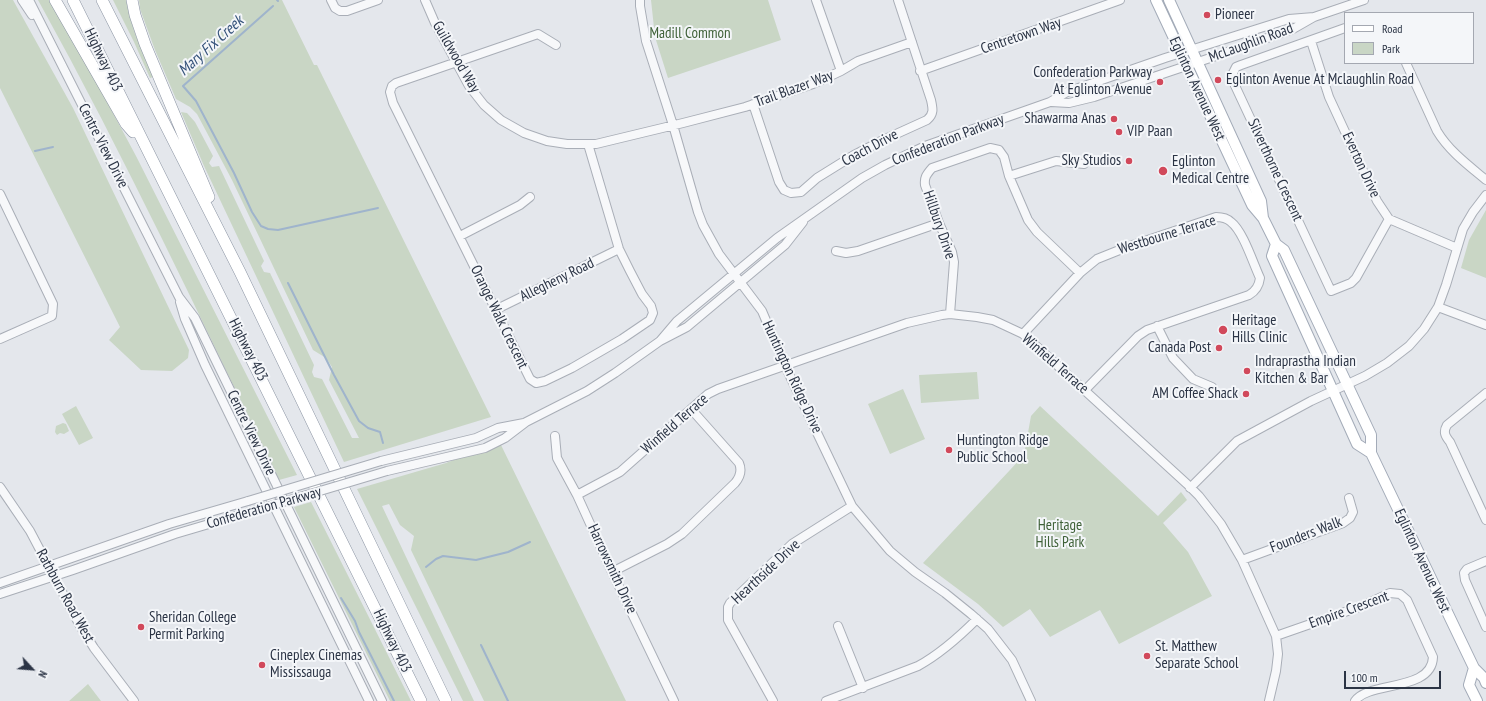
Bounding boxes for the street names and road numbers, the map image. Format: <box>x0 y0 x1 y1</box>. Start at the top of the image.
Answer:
street label: Centretown Way <box>978 14 1064 58</box>
street label: Guildwood Way <box>428 18 484 96</box>
street label: McLaughlin Road <box>1206 19 1296 67</box>
street label: Highway 403 <box>80 25 126 95</box>
street label: Eglinton Avenue West <box>1165 34 1229 144</box>
street label: Trail Blazer Way <box>752 67 836 111</box>
street label: Centre View Drive <box>74 101 132 191</box>
street label: Confederation Parkway <box>889 110 1007 170</box>
street label: Silverthorne Crescent <box>1243 116 1307 224</box>
street label: Coach Drive <box>839 126 901 170</box>
street label: Everton Drive <box>1338 129 1384 201</box>
street label: Hillbury Drive <box>919 188 959 262</box>
street label: Westbourne Terrace <box>1116 212 1218 258</box>
street label: Allegheny Road <box>517 254 597 306</box>
street label: Orange Walk Crescent <box>466 262 532 372</box>
street label: Highway 403 <box>224 315 272 385</box>
street label: Huntington Ridge Drive <box>758 318 826 436</box>
street label: Winfield Terrace <box>1018 330 1092 398</box>
street label: Centre View Drive <box>223 388 279 478</box>
street label: Winfield Terrace <box>638 390 712 458</box>
street label: Confederation Parkway <box>204 483 324 533</box>
street label: Eglinton Avenue West <box>1390 506 1454 616</box>
street label: Founders Walk <box>1267 513 1345 557</box>
street label: Harrowsmith Drive <box>583 521 641 617</box>
street label: Hearthside Drive <box>728 536 804 608</box>
street label: Rathburn Road West <box>32 546 98 646</box>
street label: Empire Crescent <box>1307 587 1391 633</box>
street label: Highway 403 <box>369 606 415 676</box>

